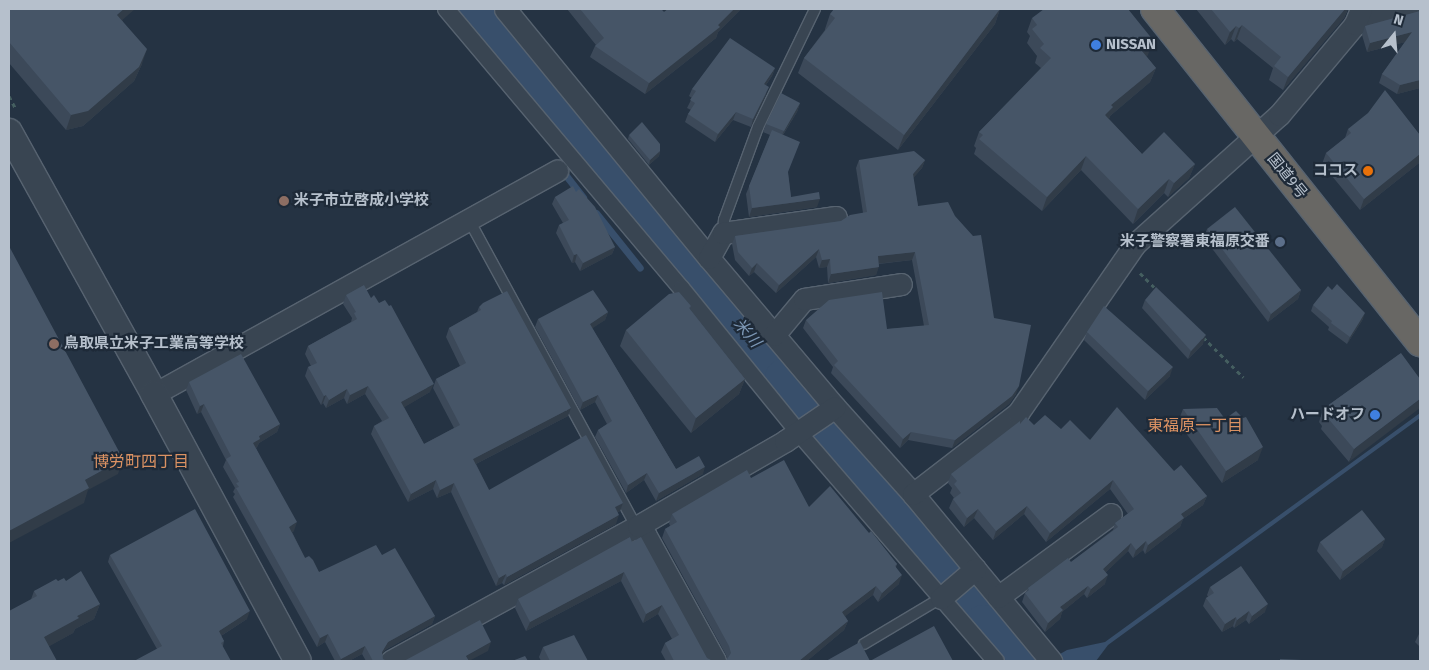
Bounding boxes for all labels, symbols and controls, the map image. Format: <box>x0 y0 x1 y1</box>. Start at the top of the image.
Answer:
north arrow <box>1369 10 1419 60</box>
text: N <box>1392 11 1405 30</box>
place label: NISSAN <box>1106 36 1156 54</box>
marker: NISSAN <box>1090 39 1102 51</box>
street label: 国道9号 <box>1263 150 1311 202</box>
place label: ココス <box>1313 162 1358 180</box>
marker: ココス <box>1362 165 1374 177</box>
place label: 米子市立啓成小学校 <box>294 192 429 210</box>
marker: 米子市立啓成小学校 <box>278 195 290 207</box>
place label: 米子警察署東福原交番 <box>1120 233 1270 251</box>
marker: 米子警察署東福原交番 <box>1274 236 1286 248</box>
water label: 米川 <box>729 315 765 351</box>
place label: 鳥取県立米子工業高等学校 <box>64 335 244 353</box>
marker: 鳥取県立米子工業高等学校 <box>48 338 60 350</box>
place label: ハードオフ <box>1290 406 1365 424</box>
marker: ハードオフ <box>1369 409 1381 421</box>
district label: 東福原一丁目 <box>1147 416 1243 436</box>
district label: 博労町四丁目 <box>93 452 189 472</box>

